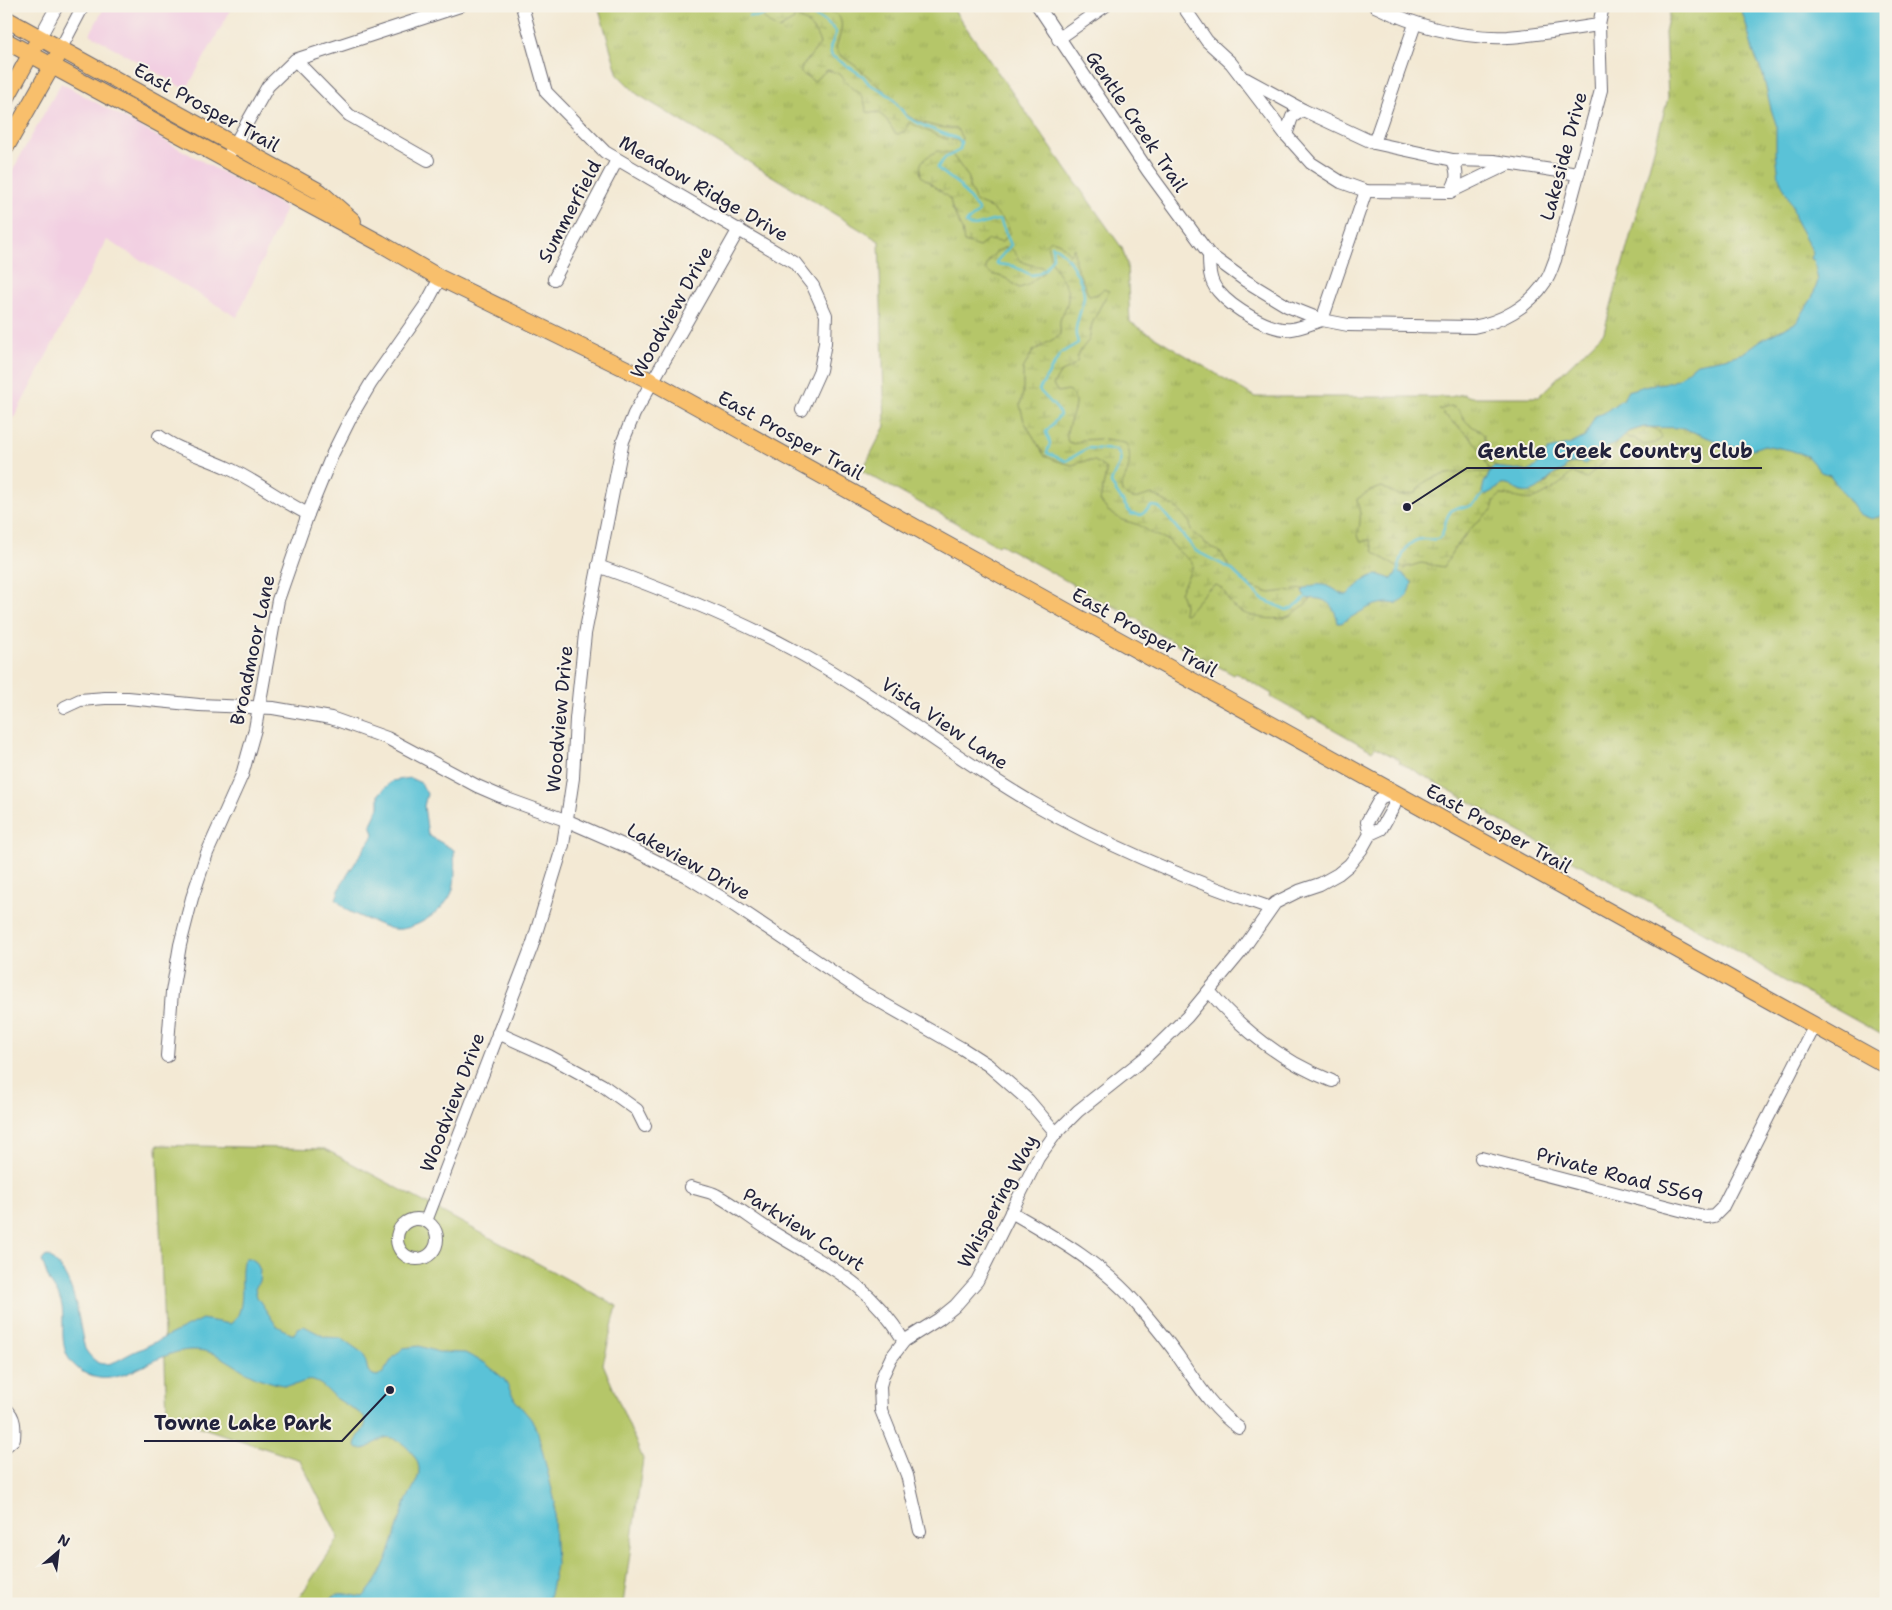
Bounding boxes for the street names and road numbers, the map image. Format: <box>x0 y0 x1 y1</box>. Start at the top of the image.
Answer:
street label: Gentle Creek Trail <box>1080 46 1193 197</box>
street label: East Prosper Trail <box>129 57 284 158</box>
street label: Lakeside Drive <box>1534 89 1593 223</box>
street label: Meadow Ridge Drive <box>614 130 793 247</box>
street label: Summerfield <box>532 155 607 267</box>
street label: Woodview Drive <box>625 242 718 383</box>
street label: East Prosper Trail <box>713 385 868 486</box>
street label: Broadmoor Lane <box>224 573 281 728</box>
street label: East Prosper Trail <box>1067 582 1222 683</box>
street label: Woodview Drive <box>541 644 578 794</box>
street label: Vista View Lane <box>876 671 1013 775</box>
street label: East Prosper Trail <box>1421 778 1576 879</box>
street label: Lakeview Drive <box>622 817 755 906</box>
street label: Woodview Drive <box>414 1029 491 1176</box>
street label: Whispering Way <box>952 1130 1043 1272</box>
street label: Private Road 5569 <box>1533 1141 1706 1210</box>
street label: Parkview Court <box>738 1182 870 1277</box>

